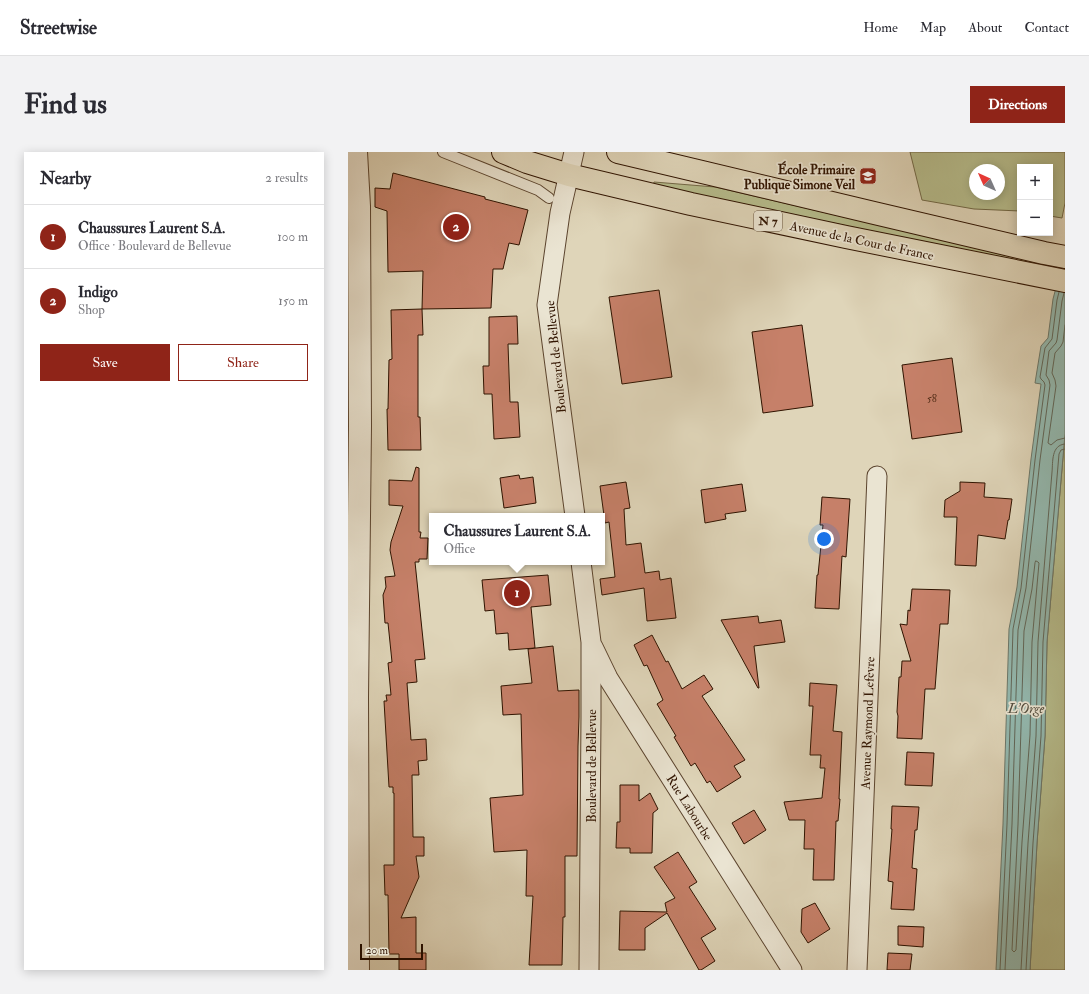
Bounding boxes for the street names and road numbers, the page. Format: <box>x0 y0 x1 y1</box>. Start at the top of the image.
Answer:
road number: N 7 <box>754 211 782 231</box>
street label: Avenue de la Cour de France <box>788 218 936 264</box>
street label: Boulevard de Bellevue <box>542 299 570 414</box>
street label: Avenue Raymond Lefèvre <box>858 656 879 791</box>
street label: Boulevard de Bellevue <box>584 709 600 823</box>
street label: Rue Labourbe <box>663 772 716 844</box>

